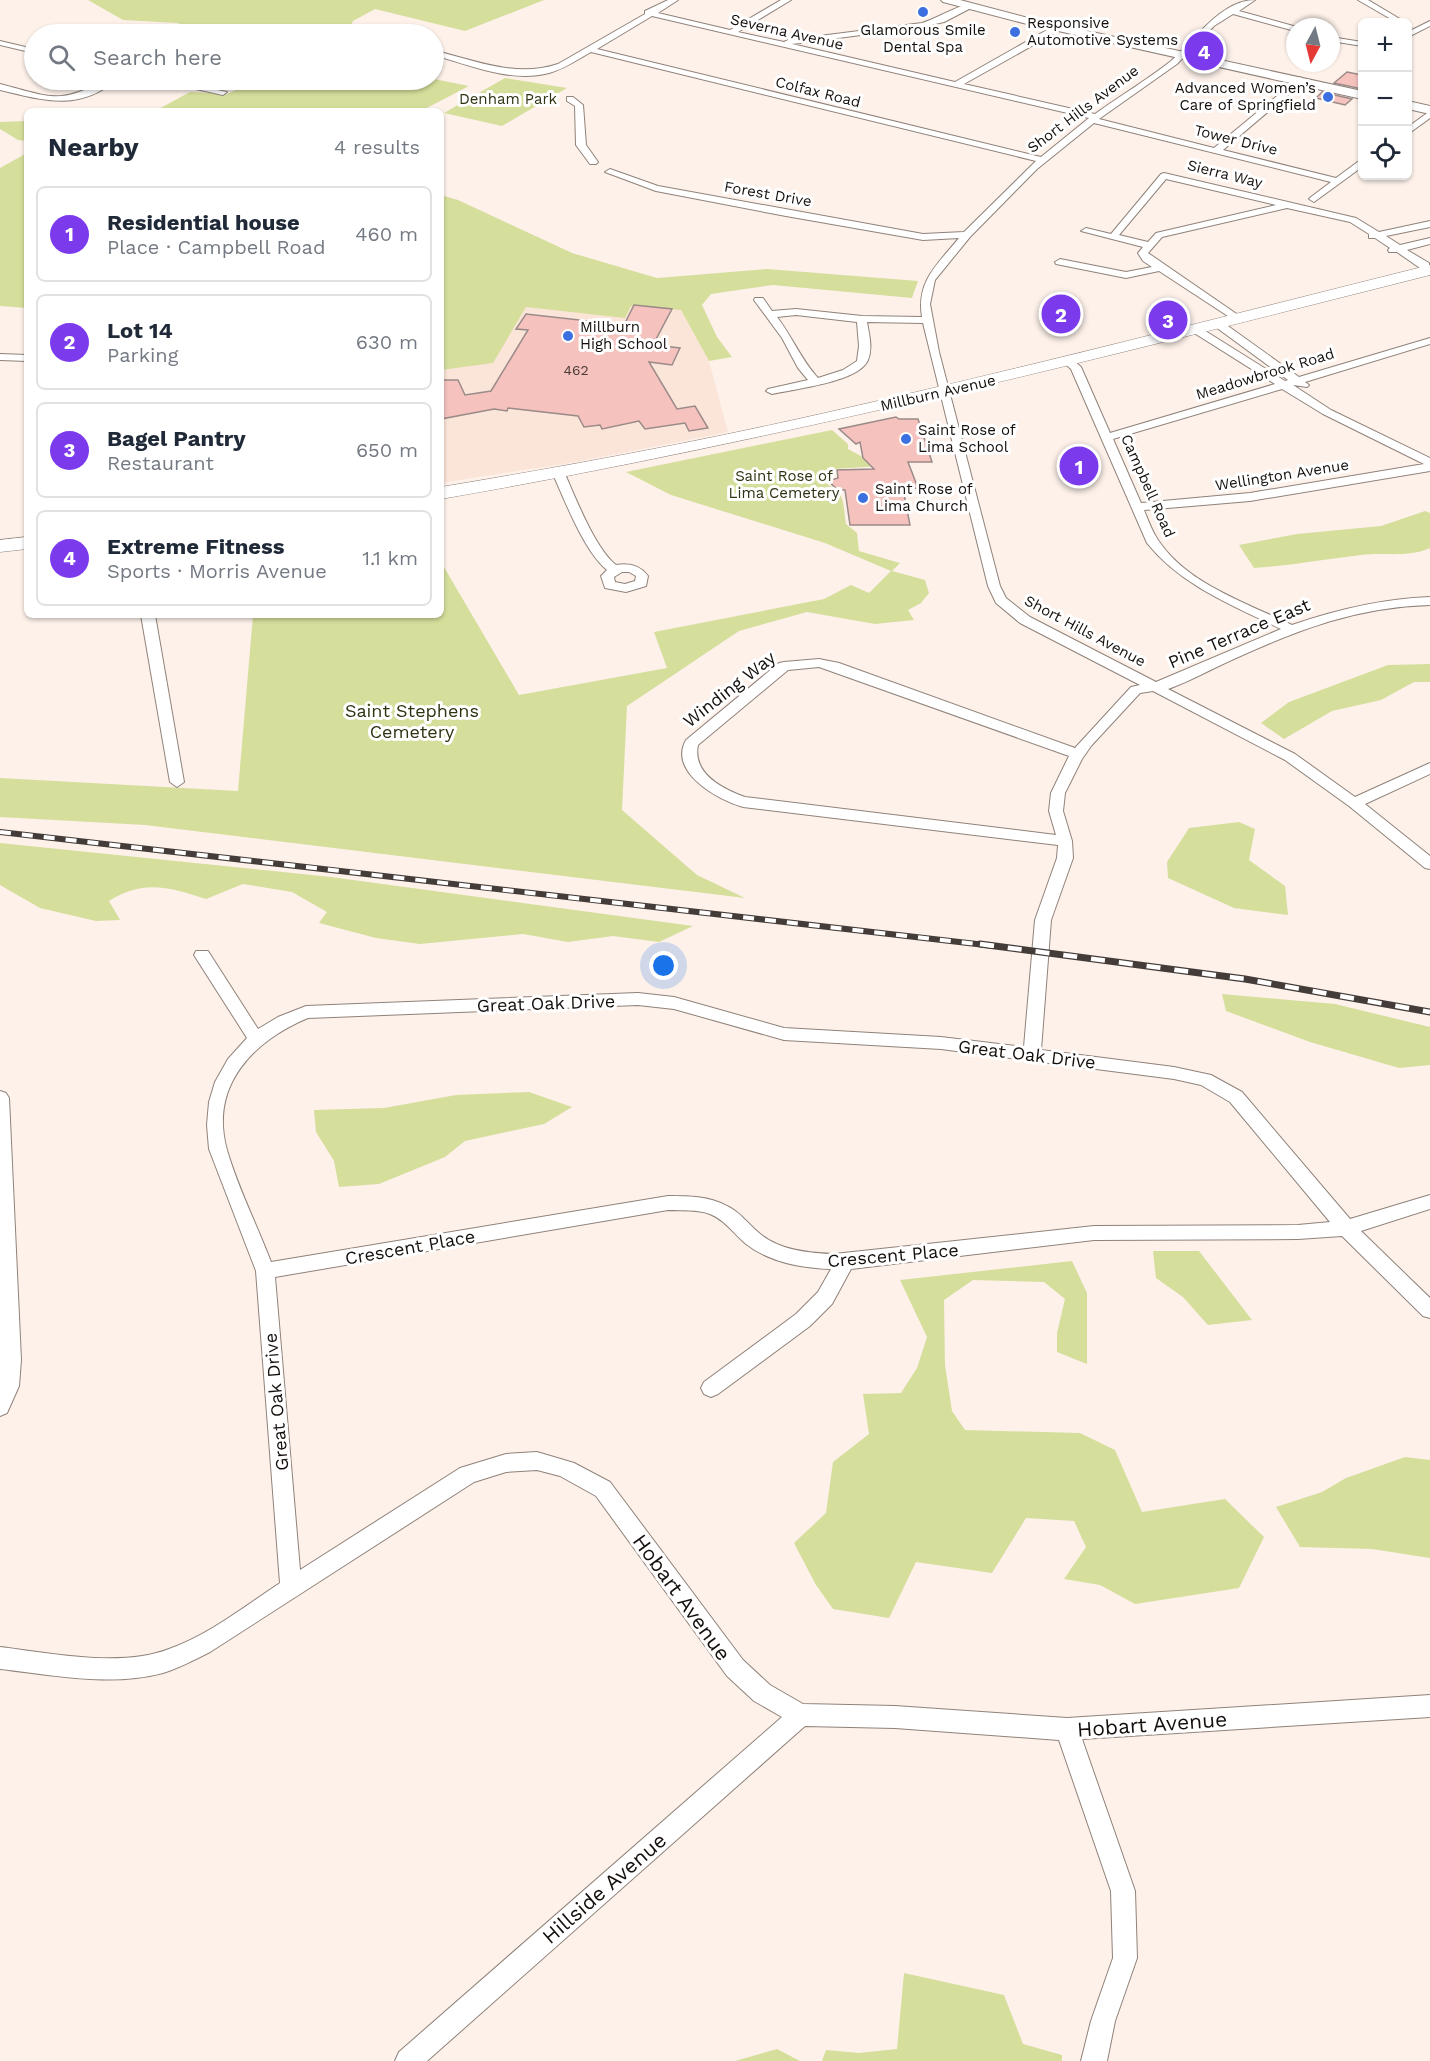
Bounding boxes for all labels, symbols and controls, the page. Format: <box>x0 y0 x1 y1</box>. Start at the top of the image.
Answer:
marker: Glamorous Smile Dental Spa <box>916 5 930 19</box>
street label: Severna Avenue <box>729 10 845 54</box>
place label: Responsive Automotive Systems <box>1027 14 1178 49</box>
north arrow <box>1286 18 1340 72</box>
map controls <box>1358 18 1412 180</box>
button: + <box>1358 18 1412 72</box>
place label: Glamorous Smile Dental Spa <box>860 21 986 56</box>
search box <box>24 24 444 90</box>
marker: Responsive Automotive Systems <box>1008 25 1022 39</box>
pin: 4 <box>1184 28 1224 74</box>
icon: search <box>45 41 78 74</box>
text: Search here <box>93 45 222 70</box>
street label: Short Hills Avenue <box>1024 61 1142 157</box>
button: − <box>1358 72 1412 126</box>
street label: Colfax Road <box>773 73 863 111</box>
place label: Advanced Women’s Care of Springfield <box>1175 79 1316 114</box>
park label: Denham Park <box>459 90 558 108</box>
marker: Advanced Women’s Care of Springfield <box>1321 90 1335 104</box>
street label: Tower Drive <box>1192 121 1280 159</box>
button: locate <box>1358 126 1412 180</box>
text: Nearby <box>48 132 139 162</box>
text: 4 results <box>334 135 420 159</box>
street label: Sierra Way <box>1186 156 1265 192</box>
street label: Forest Drive <box>723 177 813 211</box>
text: Residential house <box>107 210 300 235</box>
text: 1 <box>65 222 74 246</box>
text: 460 m <box>355 222 418 246</box>
text: Place · Campbell Road <box>107 235 325 259</box>
pin: 2 <box>1042 292 1080 336</box>
pin: 3 <box>1148 298 1188 342</box>
text: Lot 14 <box>107 318 173 343</box>
place label: Millburn High School <box>580 318 668 353</box>
marker: Millburn High School <box>561 329 575 343</box>
text: 2 <box>64 330 75 354</box>
text: 630 m <box>356 330 418 354</box>
text: Parking <box>107 343 178 367</box>
street label: Meadowbrook Road <box>1194 344 1336 404</box>
house number: 462 <box>563 362 589 378</box>
street label: Millburn Avenue <box>879 371 997 415</box>
place label: Saint Rose of Lima School <box>918 421 1016 456</box>
text: Bagel Pantry <box>107 426 246 451</box>
marker: Saint Rose of Lima School <box>899 432 913 446</box>
street label: Campbell Road <box>1117 432 1179 540</box>
text: 3 <box>64 438 75 462</box>
text: 650 m <box>356 438 418 462</box>
pin: 1 <box>1060 444 1098 488</box>
text: Restaurant <box>107 451 214 475</box>
street label: Wellington Avenue <box>1214 456 1350 494</box>
park label: Saint Rose of Lima Cemetery <box>729 467 840 502</box>
place label: Saint Rose of Lima Church <box>875 480 973 515</box>
marker: Saint Rose of Lima Church <box>856 491 870 505</box>
text: Extreme Fitness <box>107 534 285 559</box>
text: 4 <box>63 546 76 570</box>
text: 1.1 km <box>362 546 418 570</box>
text: Sports · Morris Avenue <box>107 559 327 583</box>
street label: Short Hills Avenue <box>1021 591 1149 671</box>
street label: Pine Terrace East <box>1165 593 1314 672</box>
street label: Winding Way <box>679 646 780 732</box>
park label: Saint Stephens Cemetery <box>345 700 479 742</box>
your location <box>649 951 678 980</box>
street label: Great Oak Drive <box>476 990 616 1016</box>
street label: Great Oak Drive <box>957 1035 1097 1073</box>
street label: Crescent Place <box>343 1225 477 1269</box>
street label: Crescent Place <box>827 1239 959 1271</box>
street label: Great Oak Drive <box>260 1332 292 1472</box>
street label: Hobart Avenue <box>628 1529 736 1665</box>
street label: Hobart Avenue <box>1076 1706 1228 1742</box>
street label: Hillside Avenue <box>537 1827 671 1949</box>

